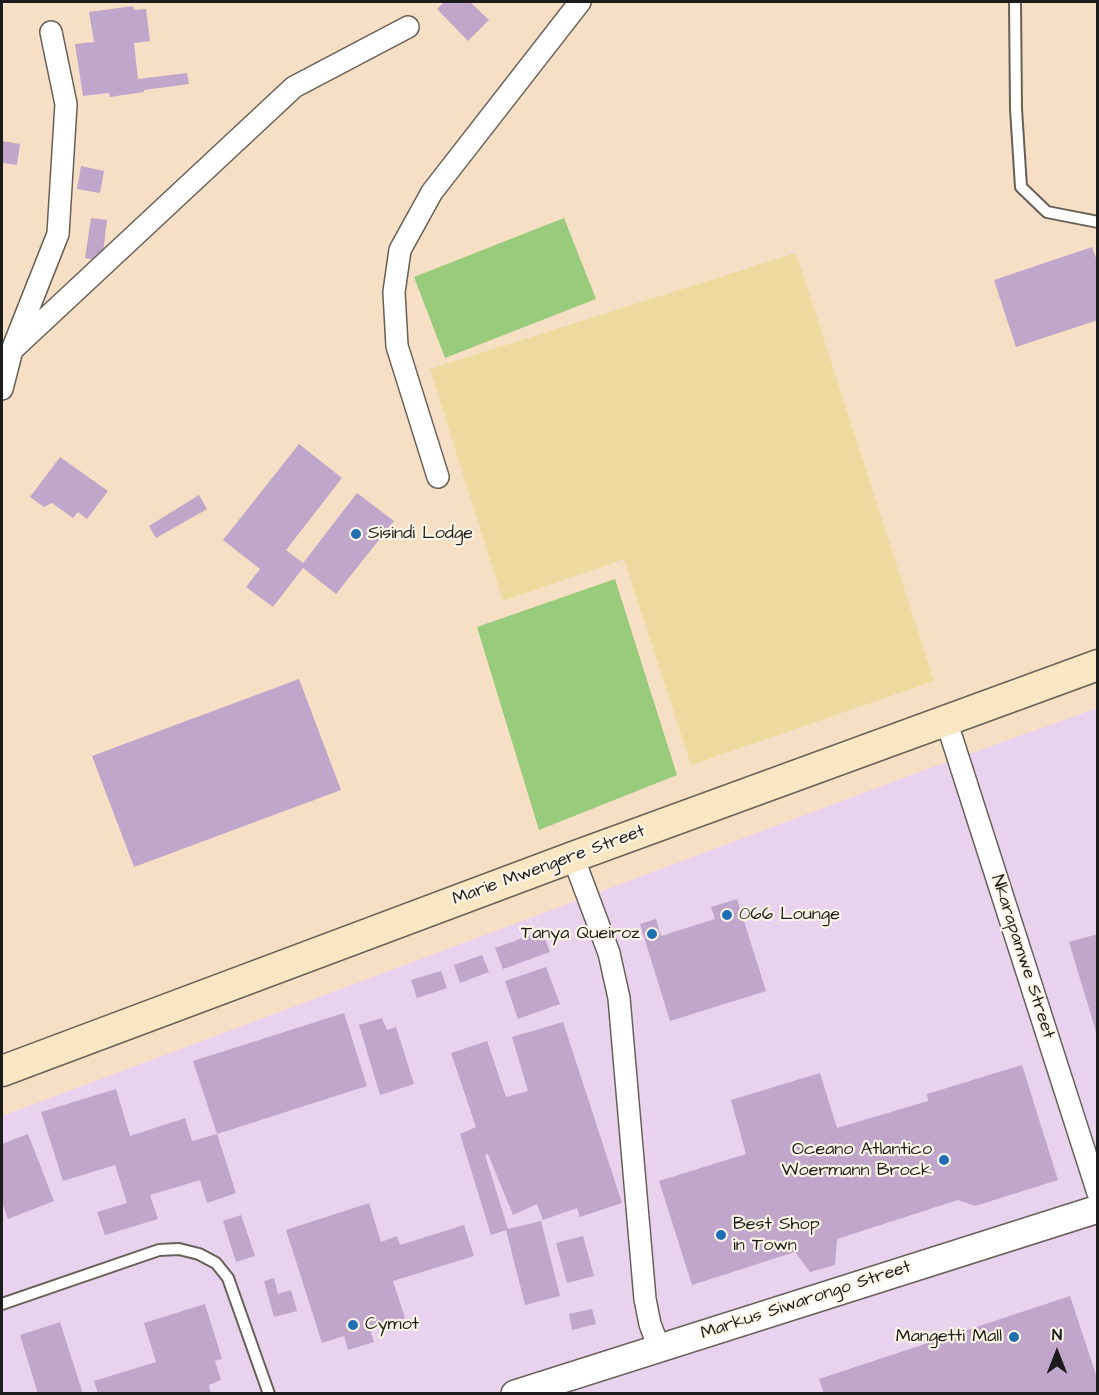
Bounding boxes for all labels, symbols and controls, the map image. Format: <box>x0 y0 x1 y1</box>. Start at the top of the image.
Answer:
place label: Sisindi Lodge <box>368 523 473 545</box>
marker: Sisindi Lodge <box>349 527 363 541</box>
street label: Marie Mwengere Street <box>450 821 648 911</box>
street label: Nkarapamwe Street <box>985 872 1059 1042</box>
place label: 066 Lounge <box>739 904 840 926</box>
marker: 066 Lounge <box>720 908 734 922</box>
place label: Tanya Queiroz <box>521 923 640 945</box>
marker: Tanya Queiroz <box>645 927 659 941</box>
place label: Oceano Atlantico Woermann Brock <box>782 1139 932 1182</box>
marker: Oceano Atlantico Woermann Brock <box>937 1153 951 1167</box>
place label: Best Shop in Town <box>733 1214 820 1256</box>
marker: Best Shop in Town <box>714 1228 728 1242</box>
street label: Markus Siwarongo Street <box>698 1257 914 1345</box>
place label: Cymot <box>365 1314 419 1336</box>
marker: Cymot <box>346 1318 360 1332</box>
north arrow <box>1027 1323 1087 1383</box>
text: N <box>1052 1324 1062 1346</box>
place label: Mangetti Mall <box>896 1326 1002 1348</box>
marker: Mangetti Mall <box>1007 1330 1021 1344</box>

